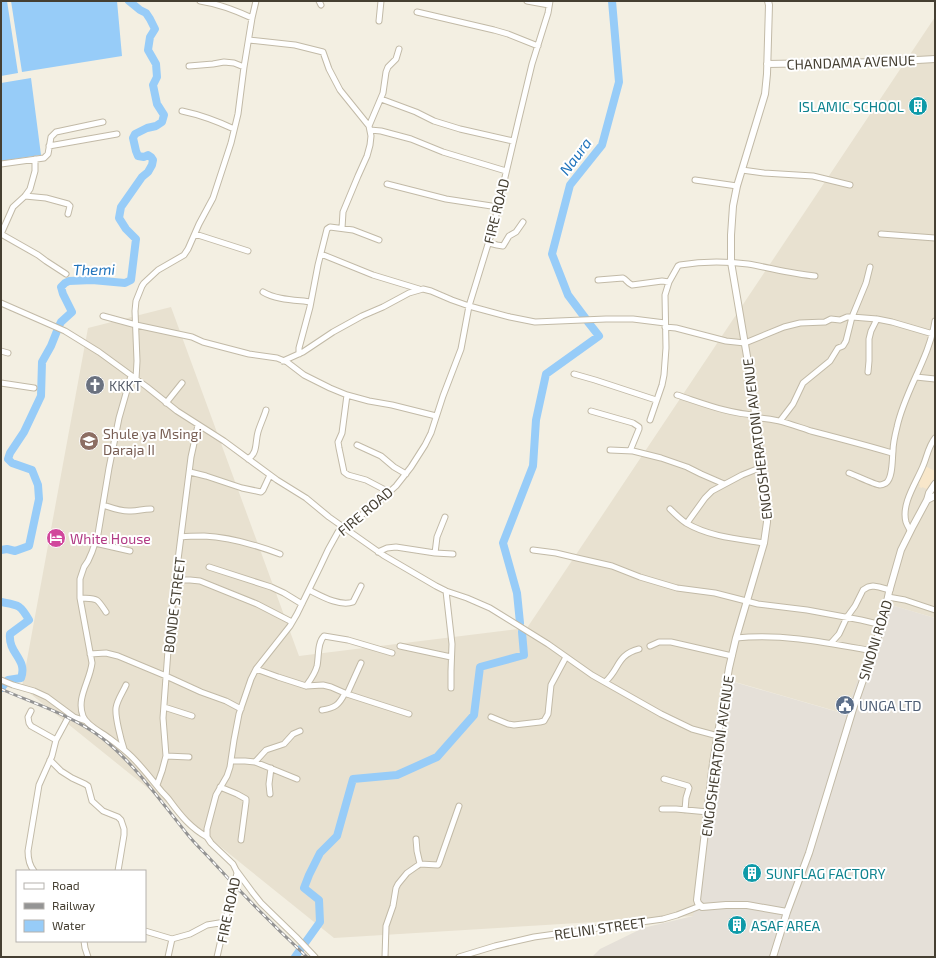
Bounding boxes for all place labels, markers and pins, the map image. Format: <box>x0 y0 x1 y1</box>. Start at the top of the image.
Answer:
building icon: ISLAMIC SCHOOL <box>907 95 929 117</box>
place label: ISLAMIC SCHOOL <box>798 98 904 115</box>
church icon: KKKT <box>84 374 106 396</box>
place label: KKKT <box>109 377 142 394</box>
place label: Shule ya Msingi Daraja II <box>103 425 202 458</box>
school or university icon: Shule ya Msingi Daraja II <box>78 430 100 452</box>
hotel icon: White House <box>45 527 67 549</box>
place label: White House <box>70 530 151 547</box>
public building icon: UNGA LTD <box>834 694 856 716</box>
place label: UNGA LTD <box>859 697 922 714</box>
building icon: SUNFLAG FACTORY <box>741 862 763 884</box>
place label: SUNFLAG FACTORY <box>766 865 886 882</box>
building icon: ASAF AREA <box>726 914 748 936</box>
place label: ASAF AREA <box>751 917 821 934</box>

